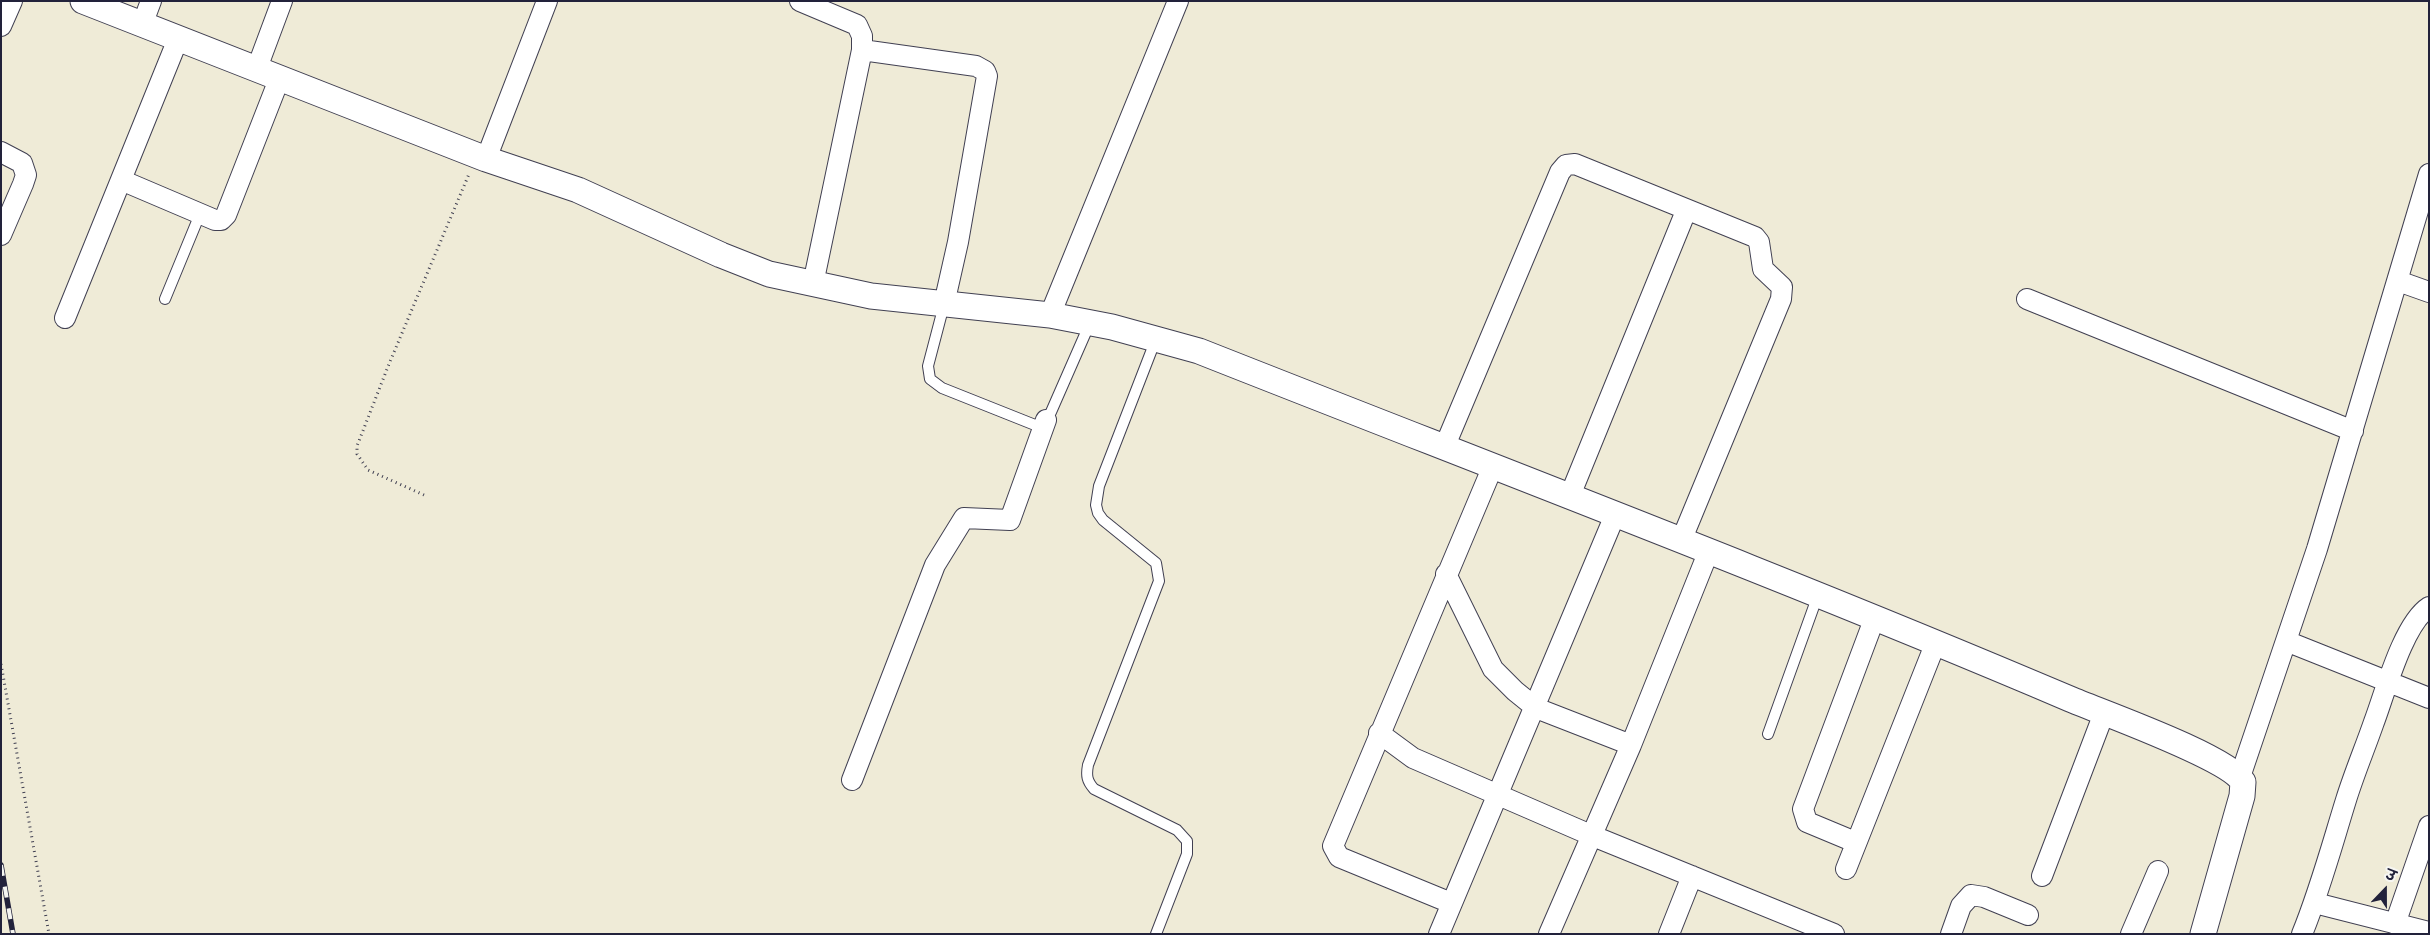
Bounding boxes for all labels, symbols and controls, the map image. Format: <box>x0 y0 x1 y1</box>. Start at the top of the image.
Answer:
north arrow <box>2360 865 2410 915</box>
text: उ <box>2383 866 2398 885</box>

